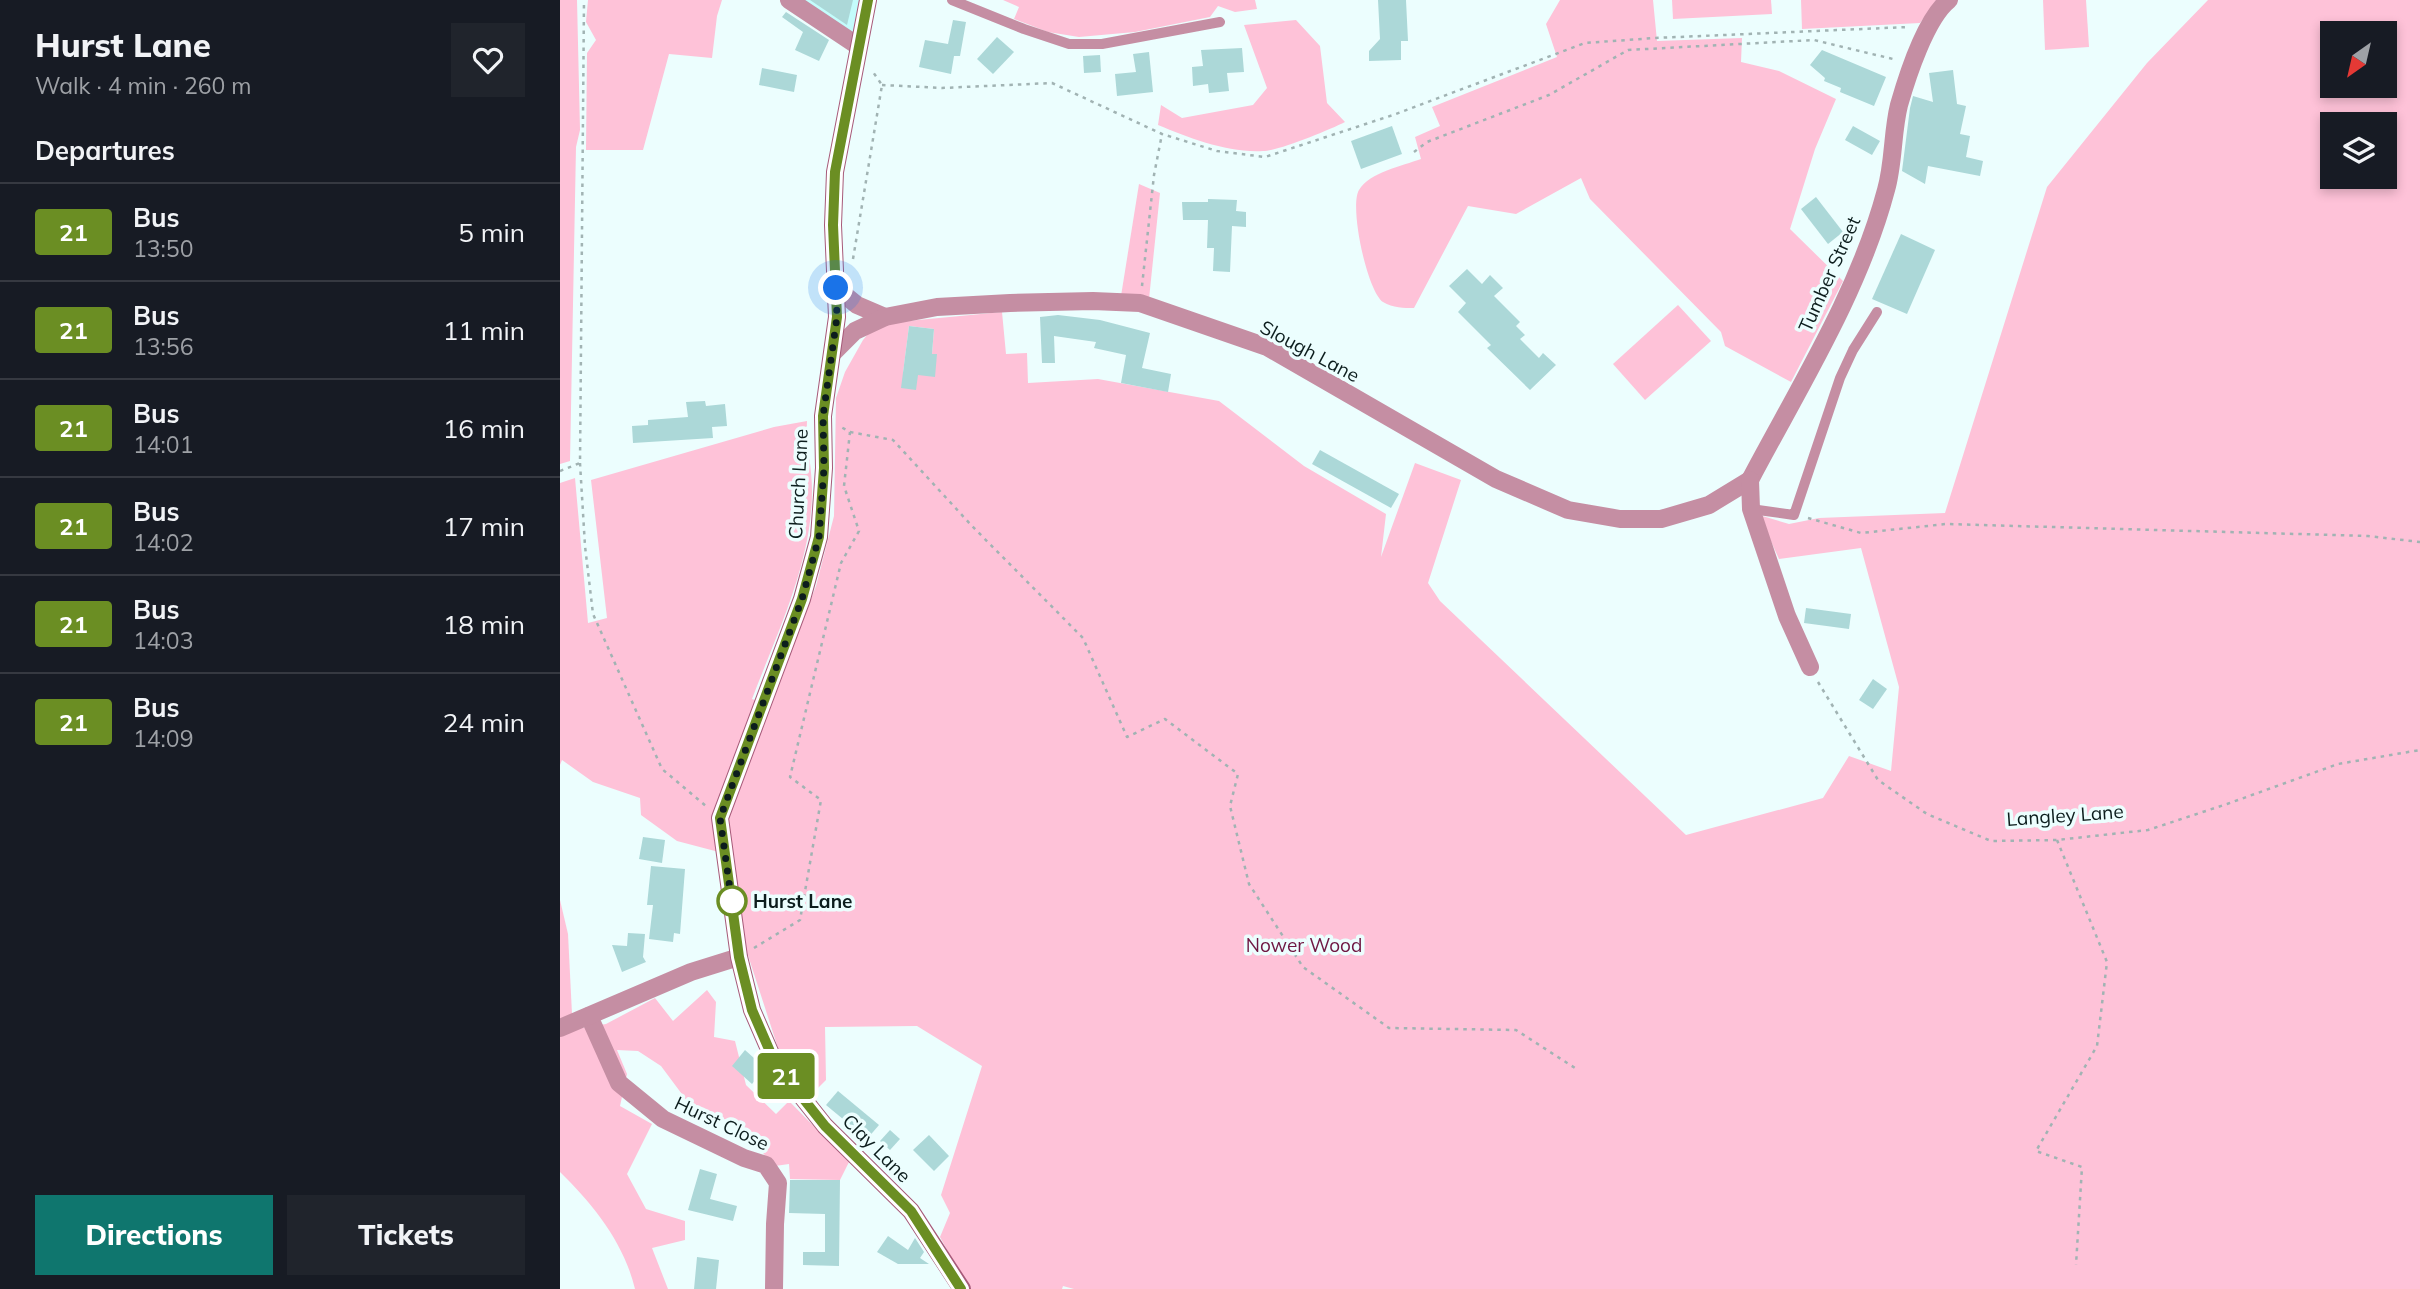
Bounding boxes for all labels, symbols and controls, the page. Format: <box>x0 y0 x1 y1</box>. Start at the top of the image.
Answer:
north arrow <box>2320 21 2398 98</box>
map controls <box>2320 21 2397 189</box>
button: heart <box>451 23 525 97</box>
text: Hurst Lane <box>35 24 211 65</box>
text: Walk · 4 min · 260 m <box>35 71 252 100</box>
button: layers <box>2320 112 2397 189</box>
text: Departures <box>35 134 175 167</box>
text: Bus <box>133 201 179 234</box>
street label: Tumber Street <box>1793 212 1865 335</box>
text: 5 min <box>458 216 525 249</box>
text: 21 <box>59 217 88 247</box>
text: 13:50 <box>133 234 193 263</box>
your location <box>818 270 853 305</box>
text: Bus <box>133 299 179 332</box>
text: 11 min <box>443 314 525 347</box>
text: 21 <box>59 315 88 345</box>
street label: Slough Lane <box>1256 315 1364 387</box>
text: 13:56 <box>133 332 193 361</box>
text: Bus <box>133 397 179 430</box>
text: 16 min <box>443 412 525 445</box>
text: 21 <box>59 413 88 443</box>
street label: Church Lane <box>783 428 813 540</box>
text: 14:01 <box>133 430 193 459</box>
text: Bus <box>133 495 179 528</box>
text: 17 min <box>443 510 525 543</box>
text: 21 <box>59 511 88 541</box>
text: 14:02 <box>133 528 193 557</box>
text: Bus <box>133 593 179 626</box>
text: 18 min <box>443 608 525 641</box>
text: 21 <box>59 609 88 639</box>
text: 14:03 <box>133 626 193 655</box>
text: Bus <box>133 691 179 724</box>
text: 24 min <box>443 706 525 739</box>
text: 21 <box>59 707 88 737</box>
text: 14:09 <box>133 724 193 753</box>
street label: Langley Lane <box>2006 799 2124 831</box>
marker: Hurst Lane <box>717 886 747 916</box>
place label: Hurst Lane <box>753 889 853 913</box>
park label: Nower Wood <box>1246 933 1362 957</box>
line badge: 21 <box>754 1053 818 1099</box>
text: 21 <box>772 1061 800 1091</box>
street label: Hurst Close <box>671 1091 773 1155</box>
street label: Clay Lane <box>838 1109 916 1187</box>
button: Directions <box>35 1195 273 1275</box>
button: Tickets <box>287 1195 525 1275</box>

